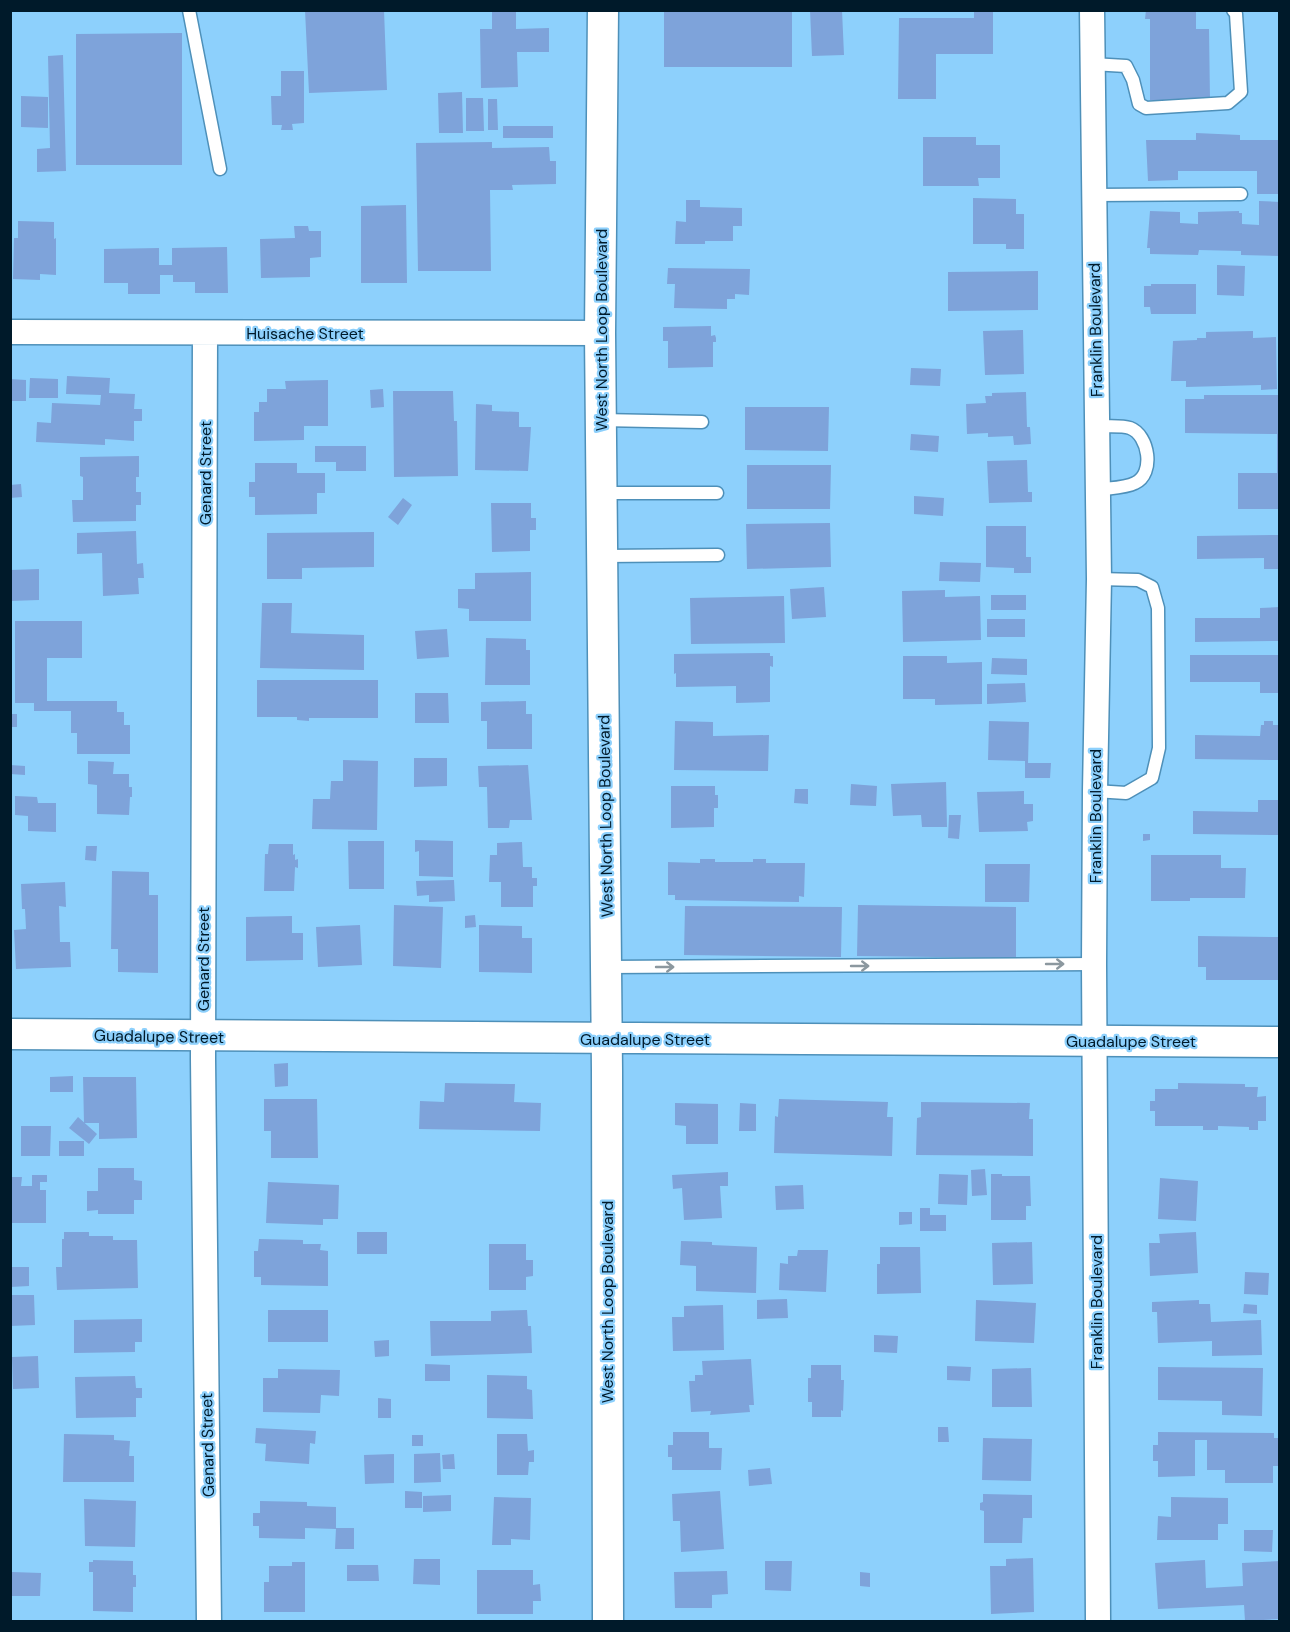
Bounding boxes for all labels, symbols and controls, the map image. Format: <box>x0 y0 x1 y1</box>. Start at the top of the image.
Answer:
street label: West North Loop Boulevard <box>591 229 612 431</box>
street label: Franklin Boulevard <box>1084 263 1107 397</box>
street label: Huisache Street <box>246 323 364 344</box>
street label: Genard Street <box>195 421 216 525</box>
street label: West North Loop Boulevard <box>593 715 618 917</box>
street label: Franklin Boulevard <box>1085 749 1106 883</box>
street label: Genard Street <box>193 907 214 1011</box>
one-way arrow <box>1045 959 1065 970</box>
one-way arrow <box>850 960 870 972</box>
one-way arrow <box>655 961 675 973</box>
street label: Guadalupe Street <box>94 1025 224 1048</box>
street label: Guadalupe Street <box>580 1029 710 1050</box>
street label: Guadalupe Street <box>1066 1031 1196 1052</box>
street label: West North Loop Boulevard <box>597 1201 618 1403</box>
street label: Franklin Boulevard <box>1086 1235 1107 1369</box>
street label: Genard Street <box>196 1393 219 1497</box>

